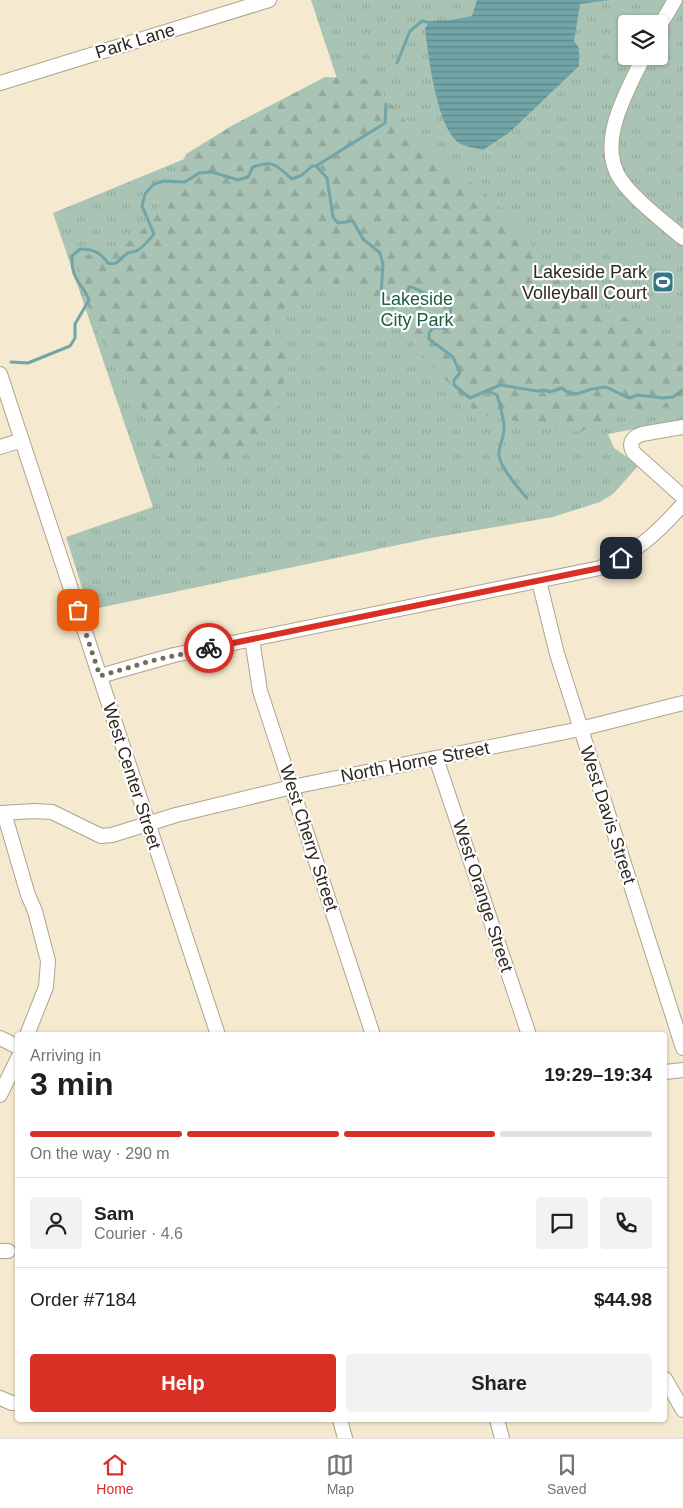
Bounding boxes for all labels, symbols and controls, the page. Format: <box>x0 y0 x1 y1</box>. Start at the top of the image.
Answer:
map controls <box>618 15 668 65</box>
button: layers <box>618 15 668 65</box>
street label: Park Lane <box>93 19 177 63</box>
place label: Lakeside Park Volleyball Court <box>522 262 648 303</box>
sports icon: Lakeside Park Volleyball Court <box>651 270 675 294</box>
park label: Lakeside City Park <box>380 289 455 330</box>
pin <box>600 537 642 579</box>
icon: home <box>607 544 635 572</box>
pin <box>57 589 99 631</box>
icon: bag <box>64 596 92 624</box>
courier <box>184 623 234 673</box>
icon: bike <box>195 634 223 662</box>
street label: West Center Street <box>99 700 165 852</box>
street label: North Horne Street <box>339 738 491 786</box>
street label: West Davis Street <box>576 744 640 886</box>
street label: West Cherry Street <box>276 762 342 914</box>
street label: West Orange Street <box>449 817 517 975</box>
text: Arriving in <box>30 1047 101 1064</box>
text: 19:29–19:34 <box>544 1064 652 1085</box>
text: 3 min <box>30 1066 114 1102</box>
text: On the way · 290 m <box>30 1145 170 1162</box>
button: person <box>30 1197 82 1249</box>
button: chat <box>536 1197 588 1249</box>
button: phone <box>600 1197 652 1249</box>
text: Sam <box>94 1203 134 1224</box>
text: Courier · 4.6 <box>94 1225 183 1242</box>
text: Order #7184 <box>30 1289 137 1310</box>
text: $44.98 <box>594 1289 652 1310</box>
button: Help <box>30 1354 336 1412</box>
button: Share <box>346 1354 652 1412</box>
tab: Home <box>96 1451 134 1497</box>
tab: Map <box>326 1451 354 1497</box>
tab: Saved <box>547 1451 587 1497</box>

